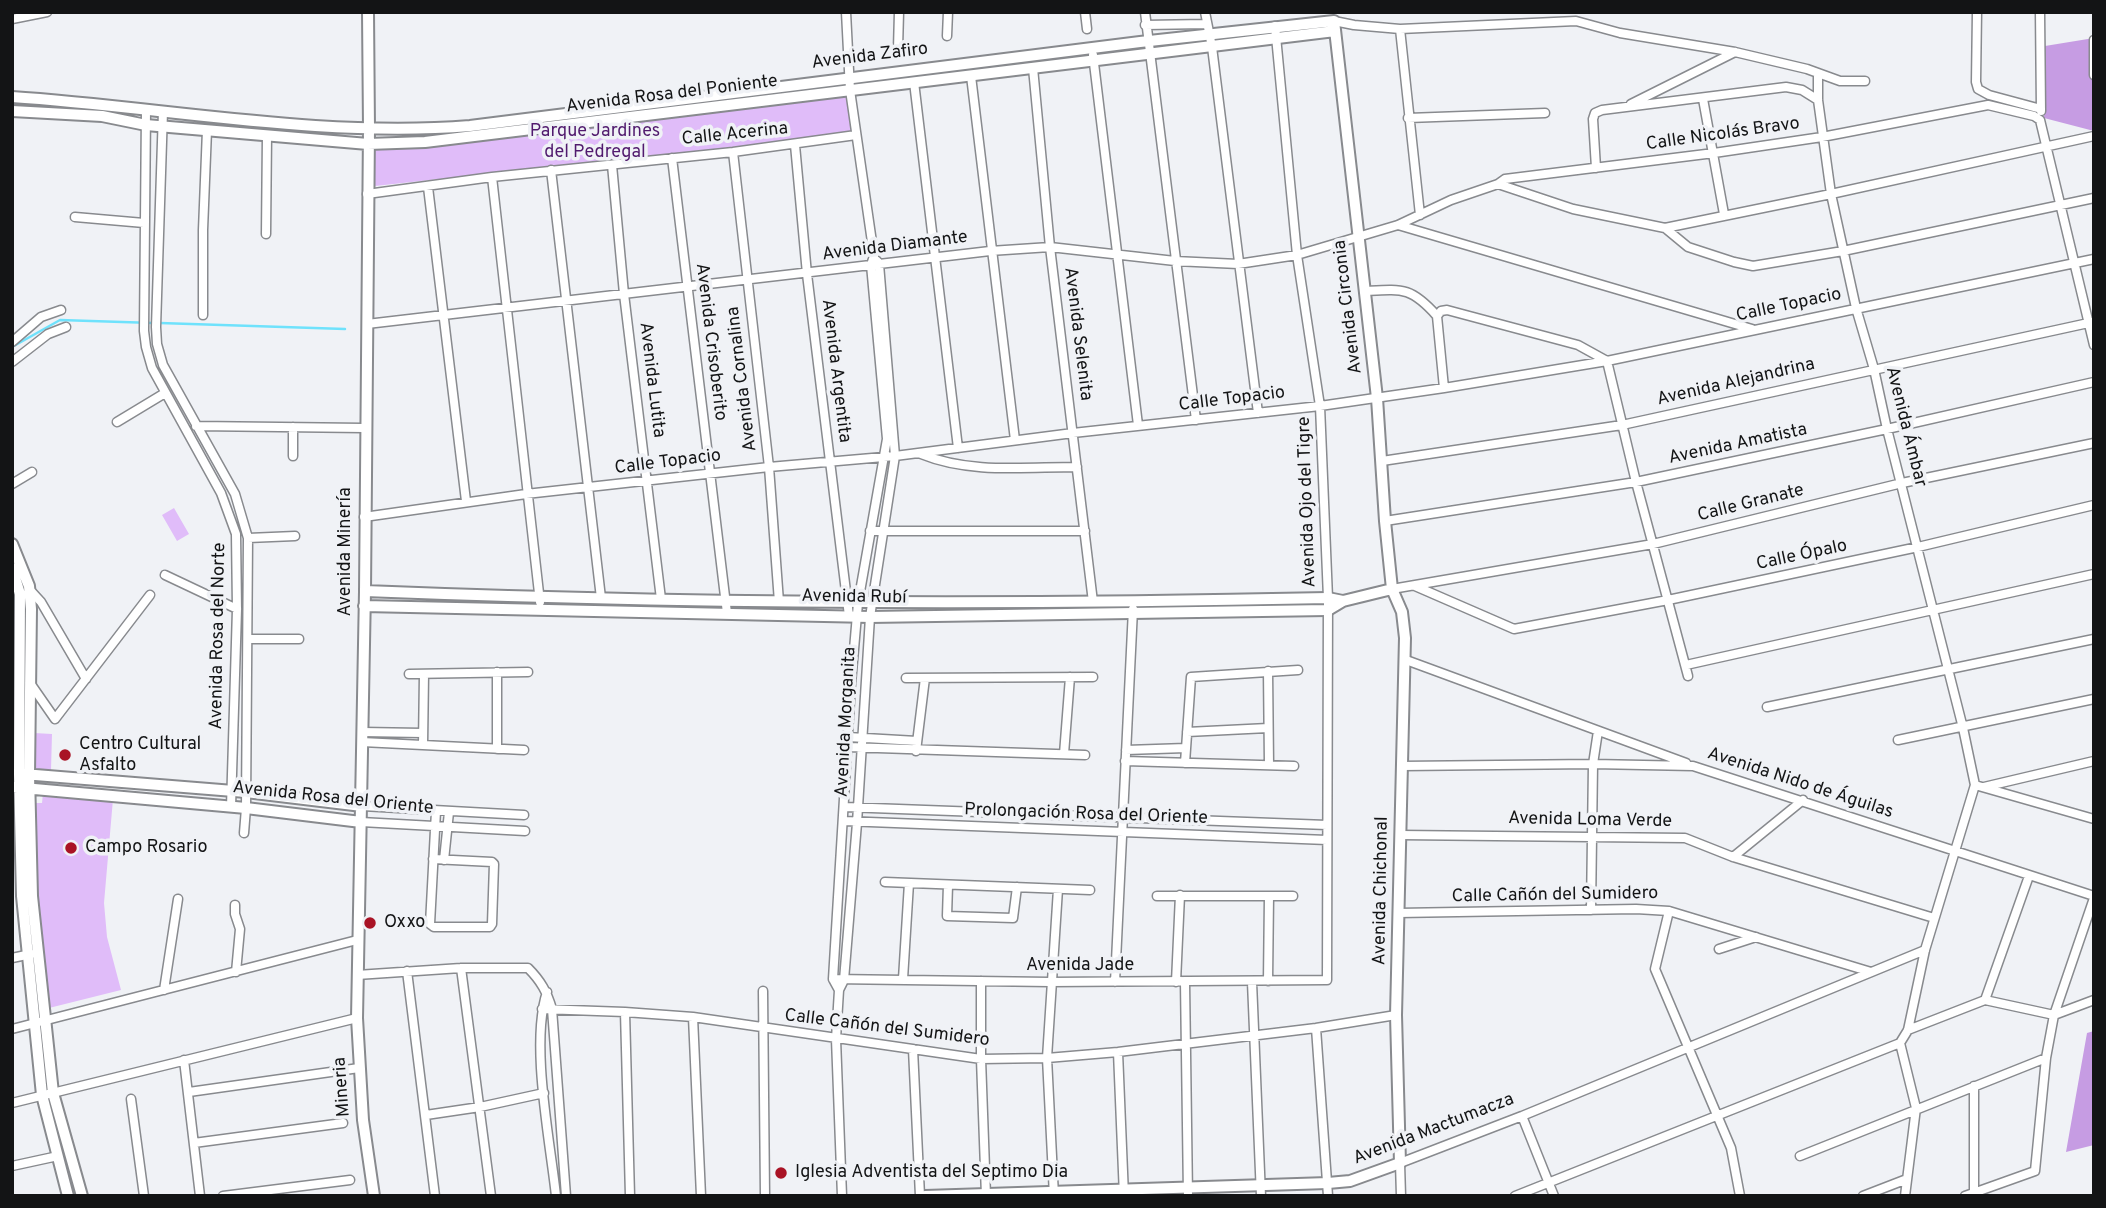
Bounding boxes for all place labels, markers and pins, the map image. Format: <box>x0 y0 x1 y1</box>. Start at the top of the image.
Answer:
place label: Centro Cultural Asfalto <box>79 734 201 776</box>
marker: Centro Cultural Asfalto <box>57 747 73 763</box>
place label: Campo Rosario <box>85 837 207 859</box>
marker: Campo Rosario <box>63 840 79 856</box>
place label: Oxxo <box>384 912 425 934</box>
marker: Oxxo <box>362 915 378 931</box>
place label: Iglesia Adventista del Septimo Dia <box>795 1162 1068 1184</box>
marker: Iglesia Adventista del Septimo Dia <box>773 1165 789 1181</box>

